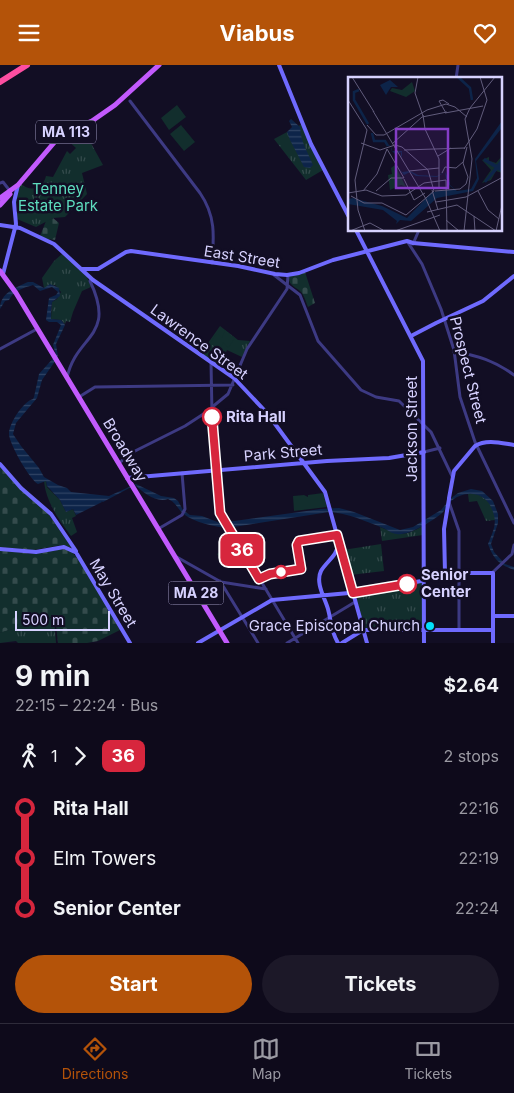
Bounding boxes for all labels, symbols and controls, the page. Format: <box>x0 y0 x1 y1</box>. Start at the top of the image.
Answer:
icon: menu <box>15 19 43 47</box>
icon: heart <box>471 19 499 47</box>
text: Viabus <box>219 20 295 46</box>
inset map <box>348 77 502 231</box>
road number: MA 113 <box>36 121 96 143</box>
park label: Tenney Estate Park <box>18 179 99 215</box>
street label: East Street <box>203 241 282 272</box>
street label: Lawrence Street <box>147 300 252 383</box>
street label: Prospect Street <box>446 314 491 426</box>
street label: Jackson Street <box>402 376 421 482</box>
marker: Rita Hall <box>202 407 222 427</box>
place label: Rita Hall <box>226 407 286 426</box>
street label: Broadway <box>99 414 152 485</box>
street label: Park Street <box>243 440 323 465</box>
line badge: 36 <box>220 534 264 566</box>
text: 36 <box>230 539 254 560</box>
street label: May Street <box>86 555 141 631</box>
unlabelled marker <box>274 565 288 579</box>
place label: Senior Center <box>421 565 471 601</box>
marker: Senior Center <box>397 574 417 594</box>
road number: MA 28 <box>168 581 224 605</box>
scale bar <box>15 608 110 631</box>
text: 500 m <box>22 611 64 628</box>
place label: Grace Episcopal Church <box>249 616 420 635</box>
marker: Grace Episcopal Church <box>424 620 436 632</box>
text: 9 min <box>15 659 90 693</box>
text: $2.64 <box>444 674 499 697</box>
text: 22:15 – 22:24 · Bus <box>15 695 158 715</box>
icon: walk <box>15 742 43 770</box>
icon: forward <box>66 742 94 770</box>
text: 36 <box>112 745 135 766</box>
text: 1 <box>51 746 58 766</box>
text: 2 stops <box>443 746 499 766</box>
text: Rita Hall <box>53 797 129 820</box>
text: 22:16 <box>458 798 499 818</box>
text: Elm Towers <box>53 847 156 870</box>
text: 22:19 <box>458 848 499 868</box>
text: Senior Center <box>53 897 181 920</box>
text: 22:24 <box>455 898 499 918</box>
button: Start <box>15 955 252 1013</box>
button: Tickets <box>262 955 499 1013</box>
tab: Directions <box>62 1035 128 1082</box>
tab: Map <box>252 1035 281 1082</box>
tab: Tickets <box>404 1035 452 1082</box>

